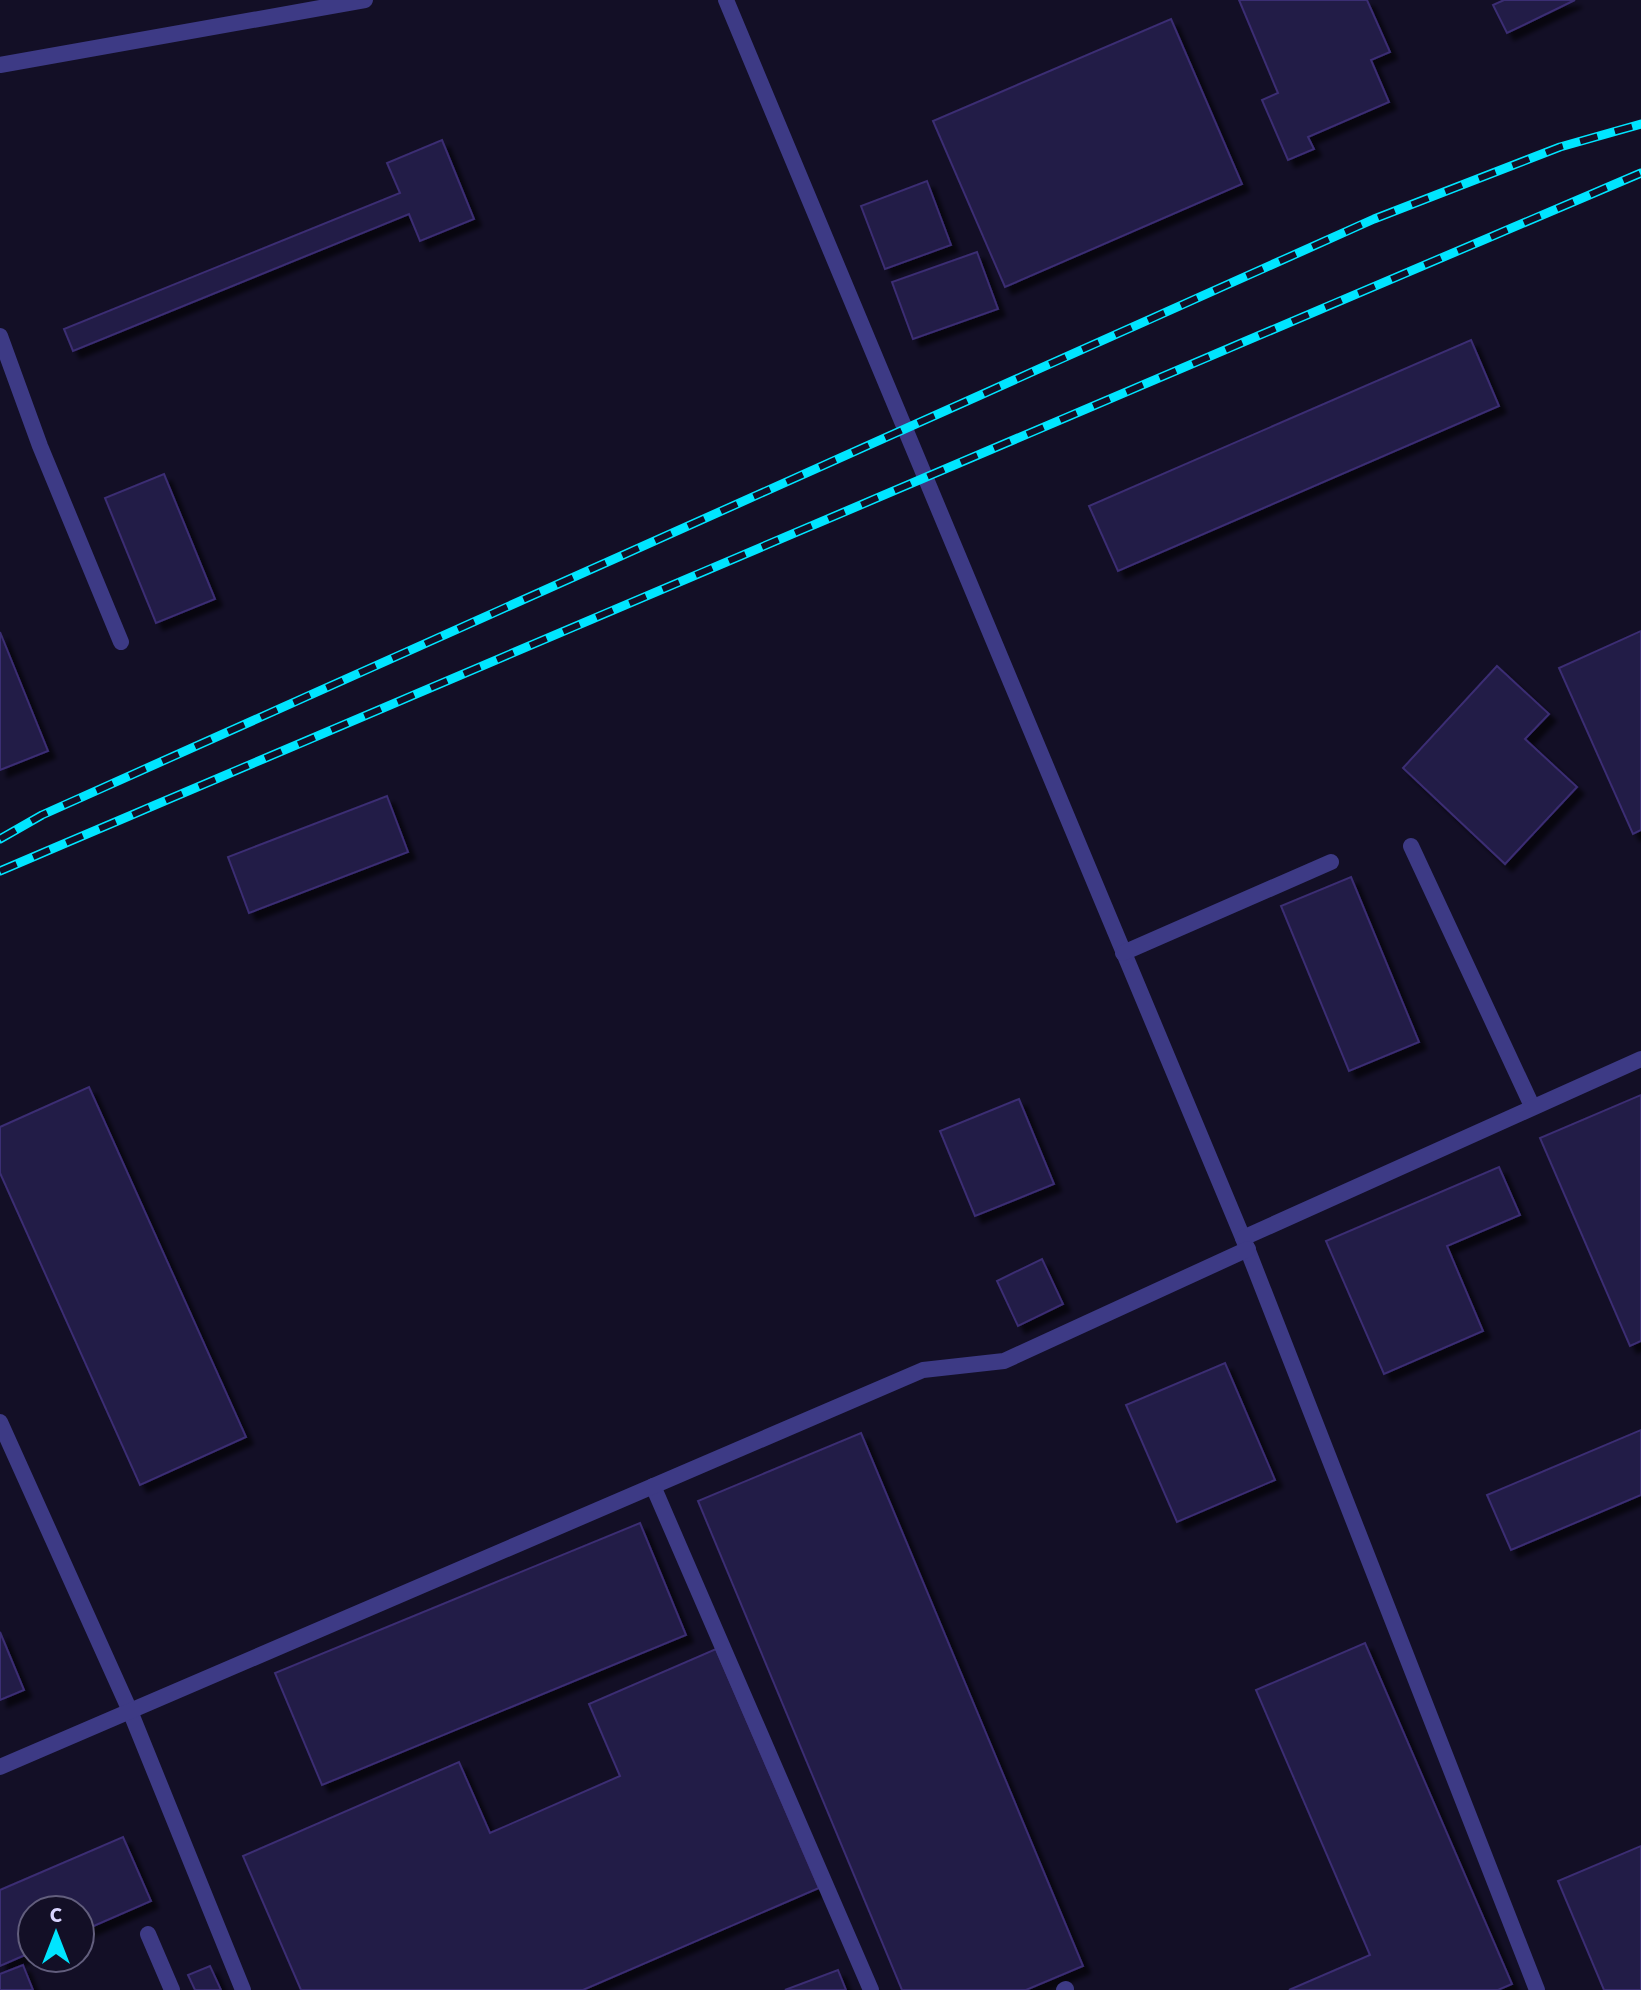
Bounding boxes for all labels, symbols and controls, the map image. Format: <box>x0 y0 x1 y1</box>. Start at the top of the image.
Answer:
north arrow <box>16 1894 96 1974</box>
text: С <box>50 1899 63 1931</box>

